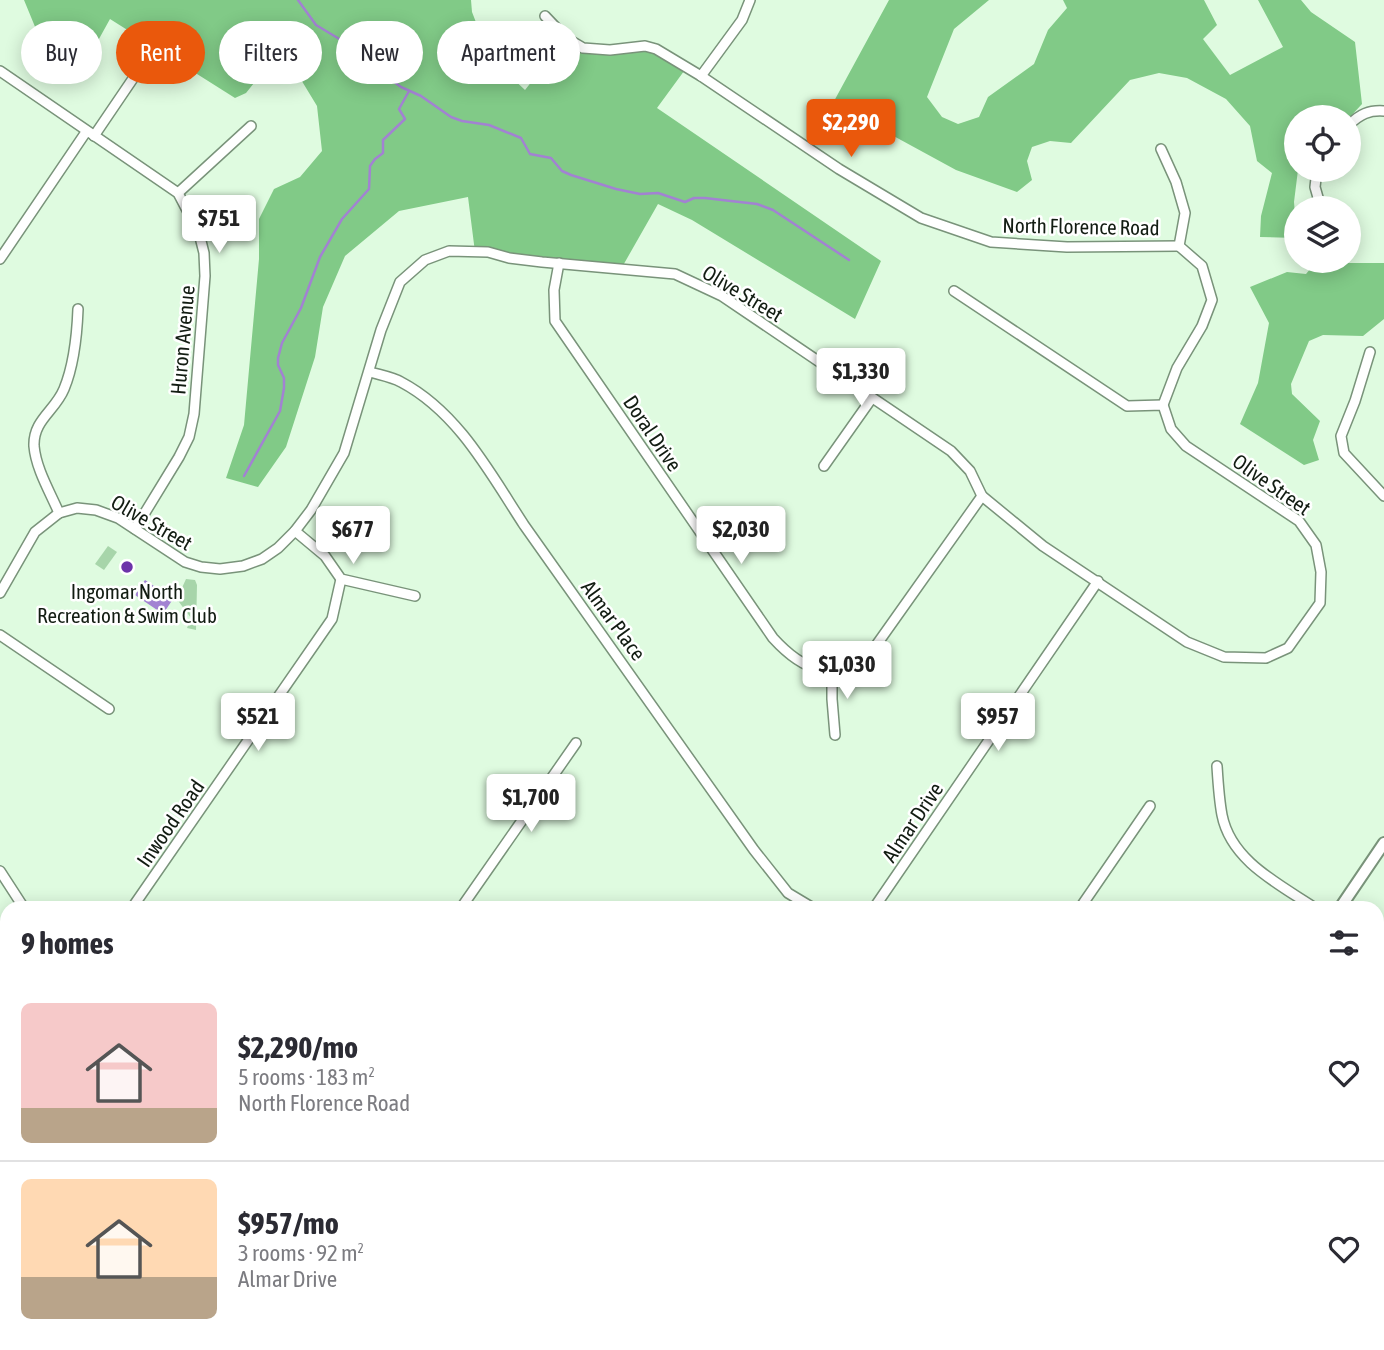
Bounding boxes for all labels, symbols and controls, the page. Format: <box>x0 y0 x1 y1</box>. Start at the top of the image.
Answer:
chip: Buy <box>21 21 102 84</box>
chip: Rent <box>116 21 205 84</box>
chip: Filters <box>219 21 322 84</box>
chip: New <box>336 21 423 84</box>
chip: Apartment <box>437 21 580 84</box>
pin: $2,290 <box>794 100 908 159</box>
map controls <box>1284 105 1361 273</box>
button: locate <box>1284 105 1361 182</box>
text: $2,290 <box>823 109 880 135</box>
pin: $751 <box>178 196 260 255</box>
button: layers <box>1284 196 1361 273</box>
text: $751 <box>198 205 240 231</box>
street label: North Florence Road <box>1002 213 1160 239</box>
street label: Olive Street <box>698 260 788 326</box>
street label: Huron Avenue <box>165 284 199 396</box>
pin: $1,330 <box>804 348 918 408</box>
text: $1,330 <box>833 358 890 384</box>
street label: Doral Drive <box>619 390 687 476</box>
street label: Olive Street <box>1228 448 1316 520</box>
street label: Olive Street <box>107 489 197 555</box>
pin: $677 <box>312 506 394 566</box>
pin: $2,030 <box>684 506 798 566</box>
text: $677 <box>332 516 374 542</box>
text: $2,030 <box>713 516 770 542</box>
marker: Ingomar North Recreation & Swim Club <box>119 559 135 575</box>
street label: Almar Place <box>577 575 651 665</box>
place label: Ingomar North Recreation & Swim Club <box>37 579 217 627</box>
pin: $1,030 <box>790 642 904 701</box>
text: $1,030 <box>819 651 876 677</box>
pin: $521 <box>217 694 299 753</box>
pin: $957 <box>957 694 1039 753</box>
text: $521 <box>237 703 279 729</box>
text: $957 <box>977 703 1019 729</box>
pin: $1,700 <box>474 774 588 834</box>
street label: Inwood Road <box>131 775 209 871</box>
street label: Almar Drive <box>877 778 947 866</box>
text: $1,700 <box>503 784 560 810</box>
icon: filters <box>1325 924 1363 962</box>
text: 9 homes <box>21 926 114 960</box>
text: $2,290/mo <box>238 1030 358 1064</box>
icon: home <box>77 1031 161 1115</box>
icon: heart <box>1325 1054 1363 1092</box>
text: 5 rooms · 183 m² <box>238 1064 375 1090</box>
text: North Florence Road <box>238 1090 410 1116</box>
text: $957/mo <box>238 1206 339 1240</box>
icon: home <box>77 1207 161 1291</box>
icon: heart <box>1325 1230 1363 1268</box>
text: 3 rooms · 92 m² <box>238 1240 364 1266</box>
text: Almar Drive <box>238 1266 337 1292</box>

